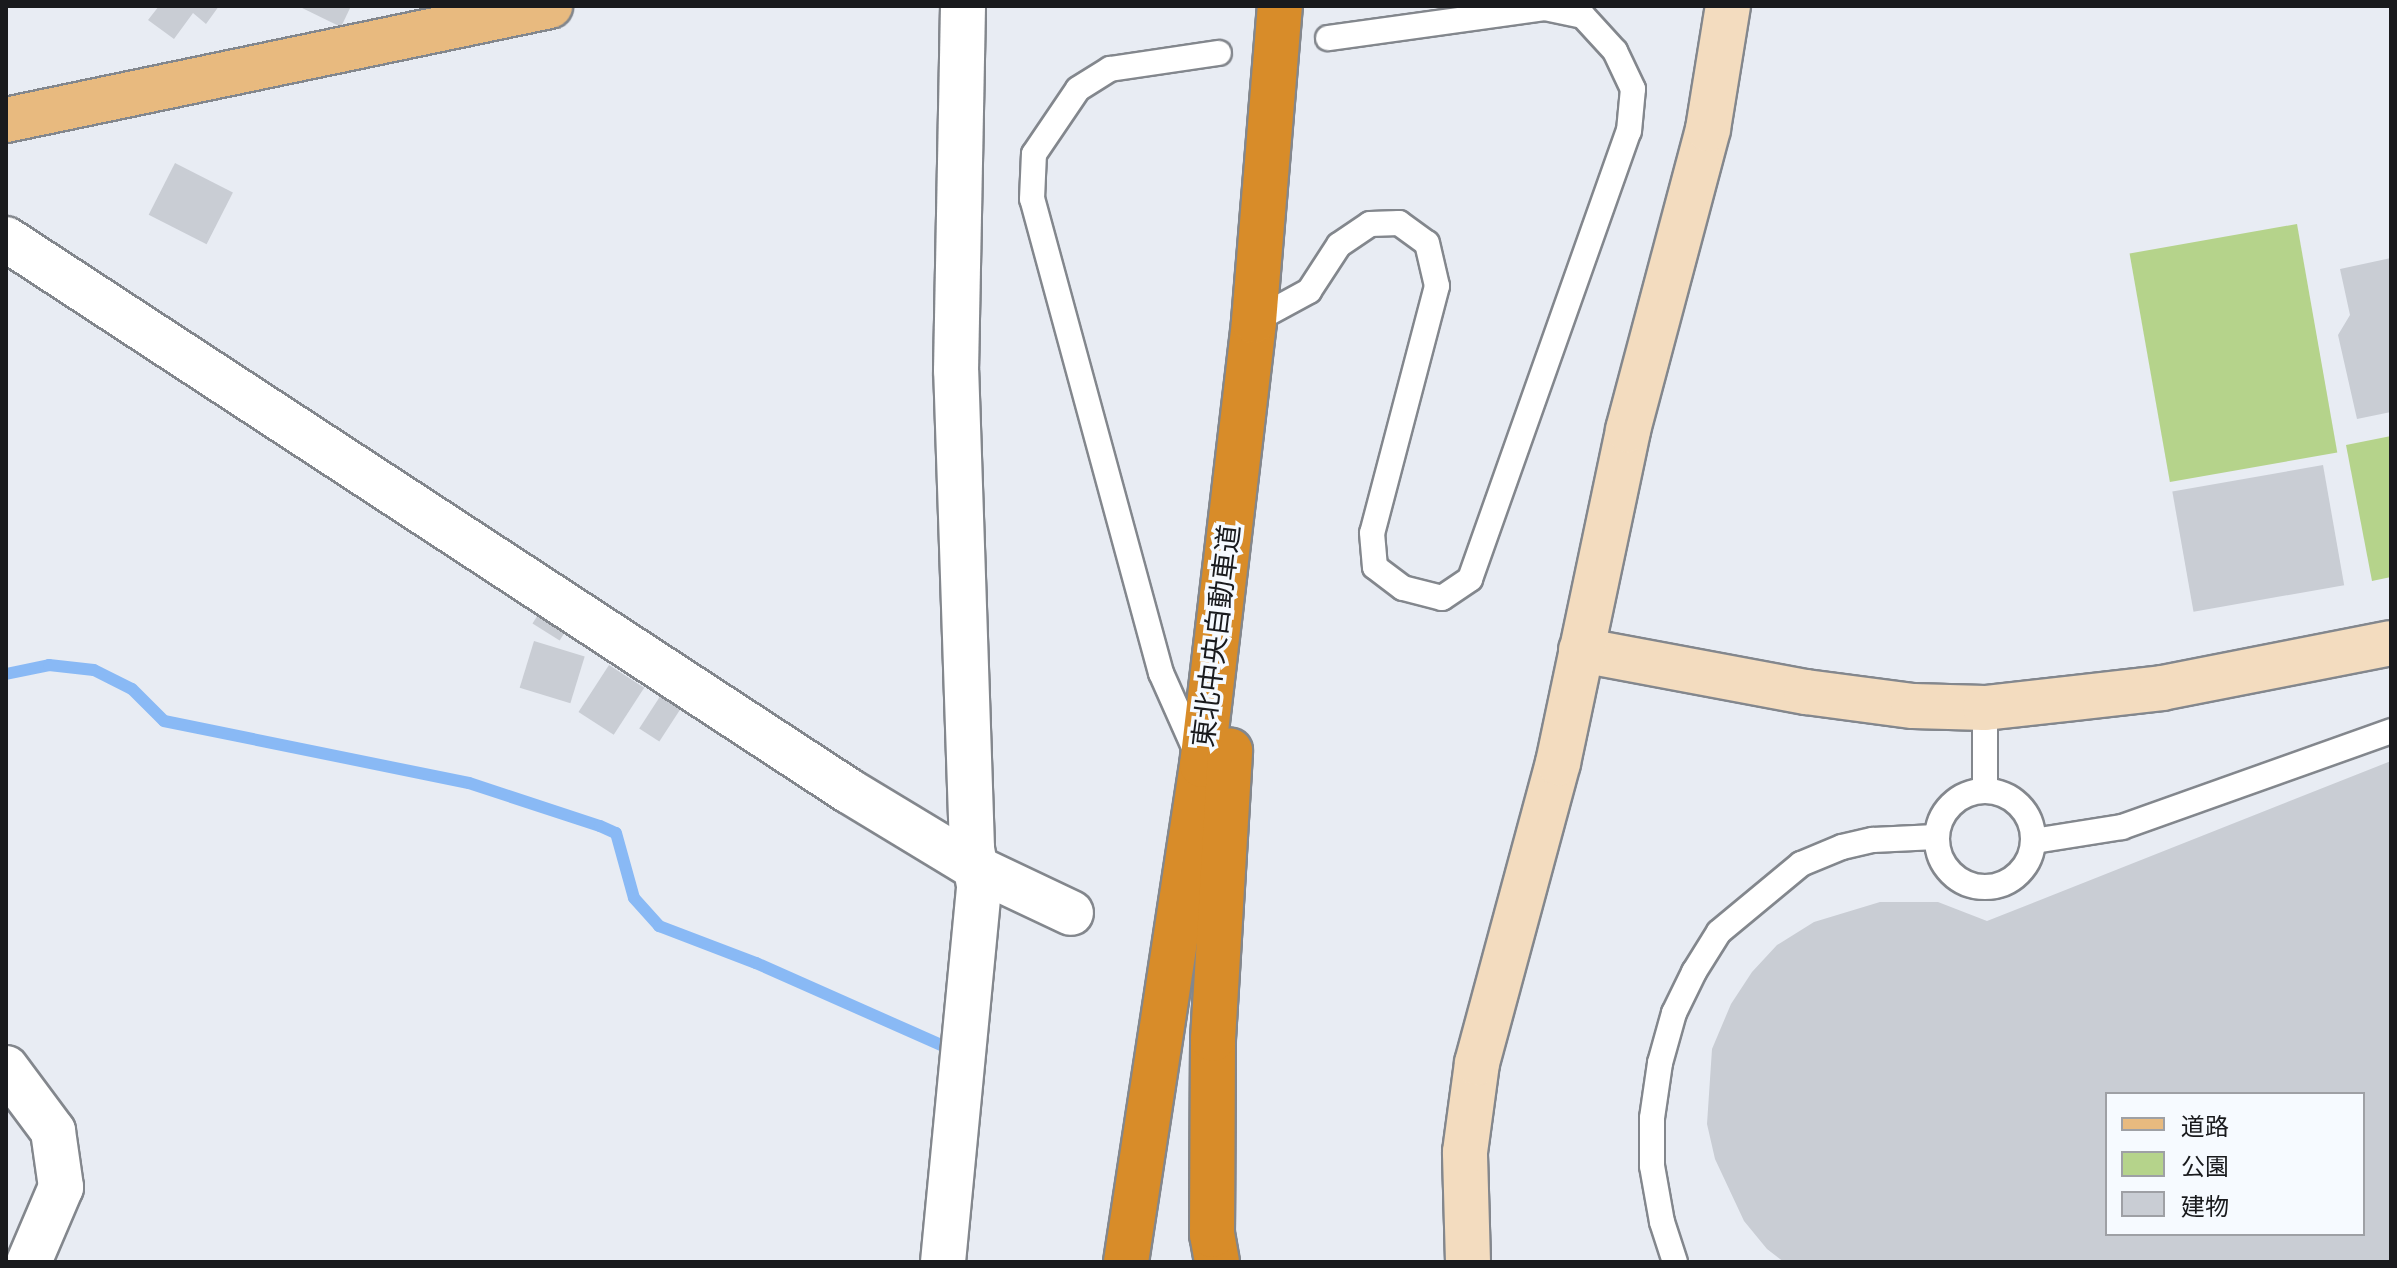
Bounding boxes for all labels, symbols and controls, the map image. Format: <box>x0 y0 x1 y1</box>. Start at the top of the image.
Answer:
street label: 東北中央自動車道 <box>1187 523 1247 749</box>
legend <box>2105 1092 2365 1236</box>
text: 道路 <box>2181 1113 2229 1141</box>
text: 公園 <box>2181 1153 2229 1181</box>
text: 建物 <box>2181 1193 2229 1221</box>

